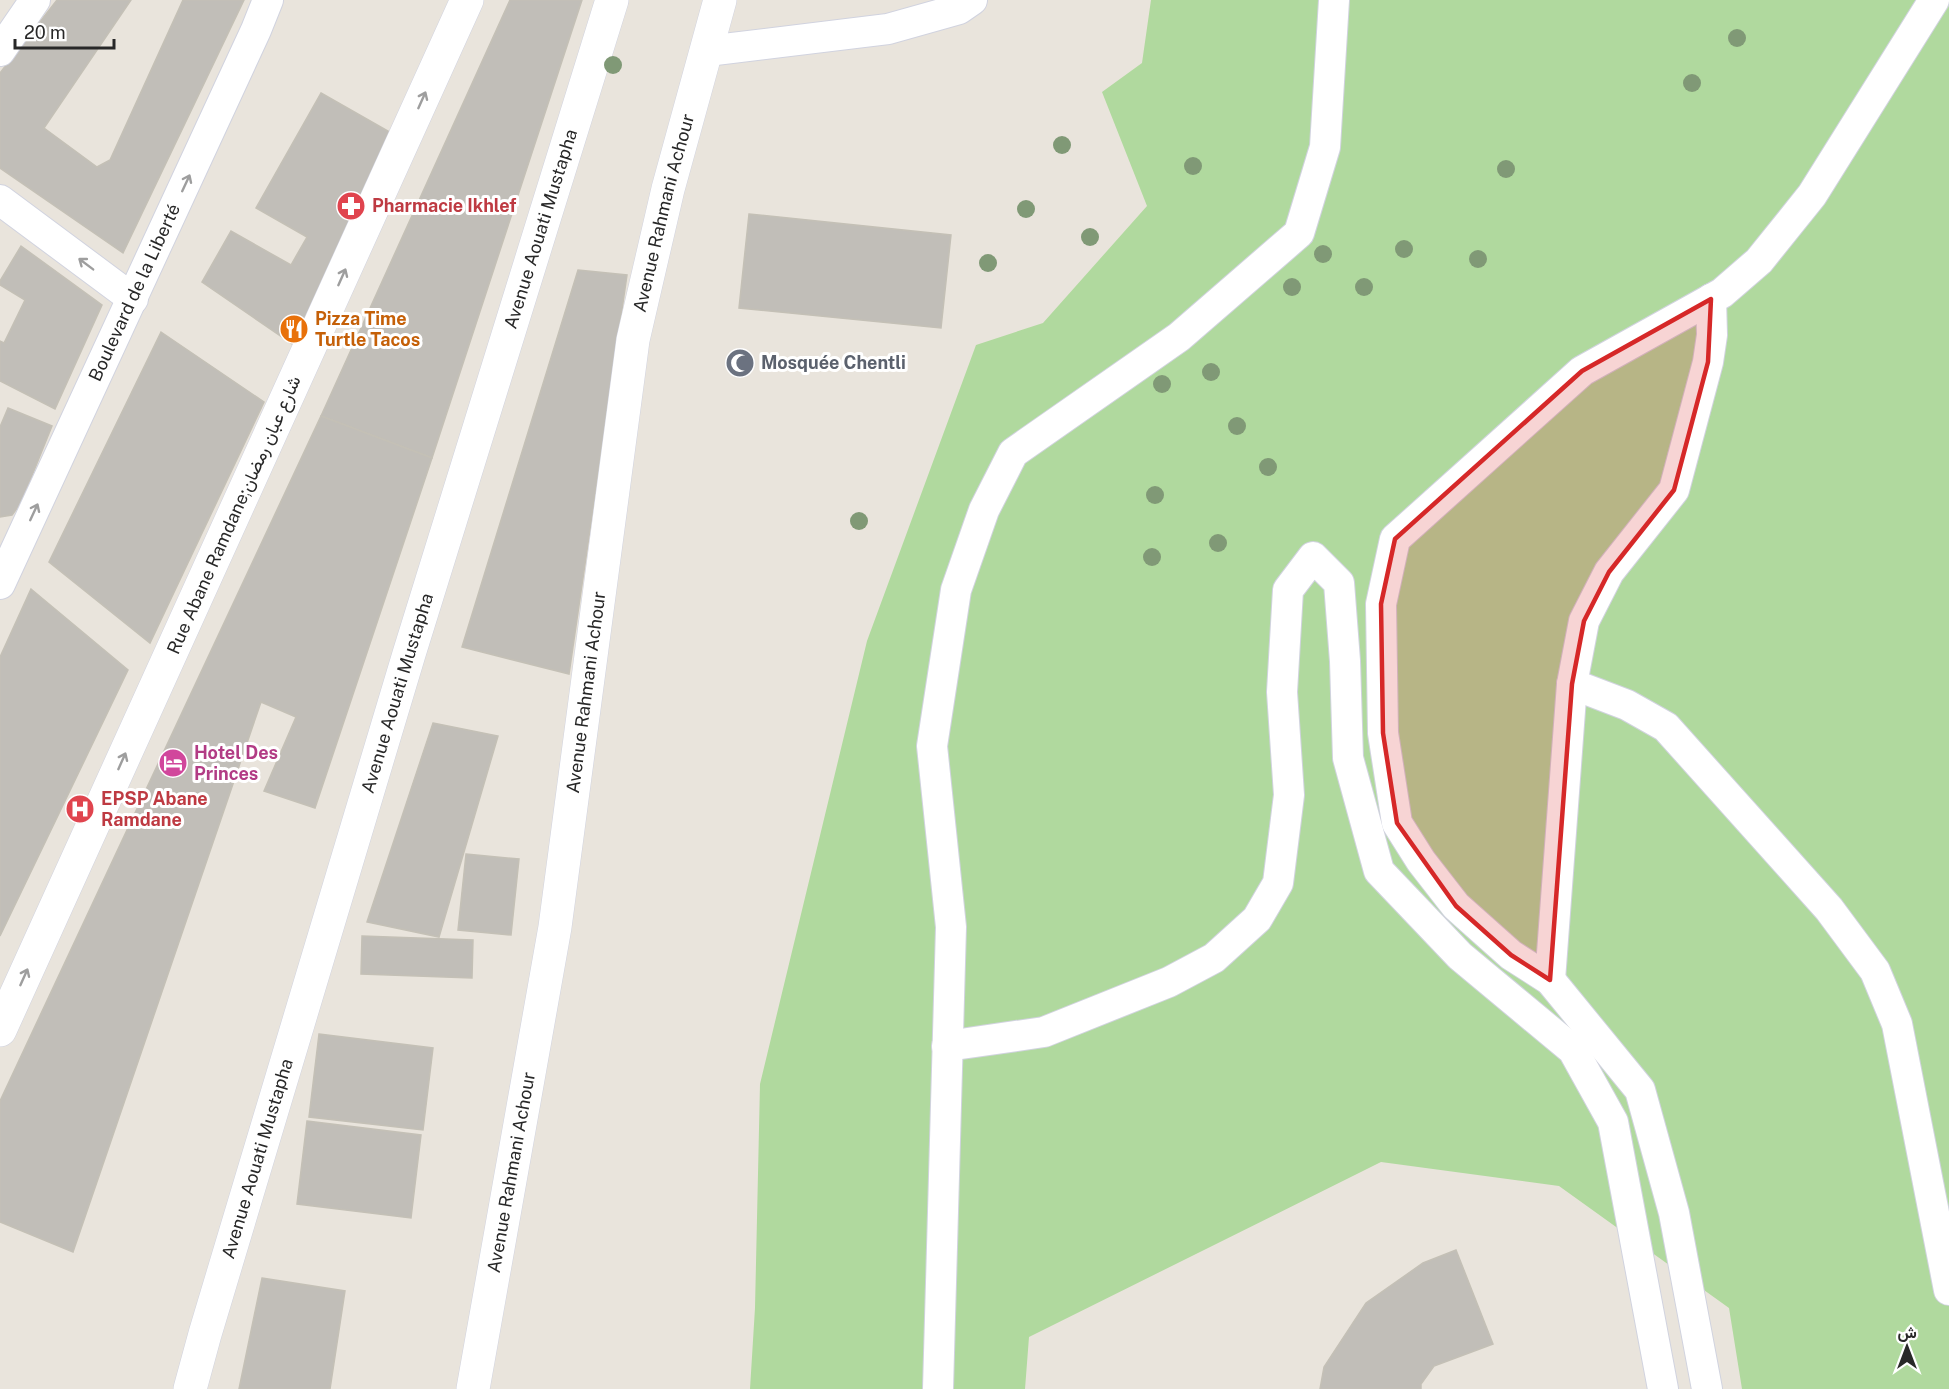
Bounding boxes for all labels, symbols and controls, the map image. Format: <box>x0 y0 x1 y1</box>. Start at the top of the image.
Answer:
scale bar <box>15 12 114 50</box>
text: 20 m <box>24 22 66 43</box>
one-way arrow <box>417 91 429 109</box>
street label: Avenue Rahmani Achour <box>629 111 698 314</box>
street label: Avenue Aouati Mustapha <box>500 126 581 331</box>
one-way arrow <box>181 174 192 192</box>
pharmacy icon: Pharmacie Ikhlef <box>335 190 367 222</box>
place label: Pharmacie Ikhlef <box>372 195 516 216</box>
street label: Boulevard de la Liberté <box>84 200 184 384</box>
one-way arrow <box>78 258 94 271</box>
one-way arrow <box>336 269 348 287</box>
place label: Pizza Time Turtle Tacos <box>315 308 420 350</box>
restaurant icon: Pizza Time Turtle Tacos <box>278 313 310 345</box>
mosque icon: Mosquée Chentli <box>724 347 756 379</box>
place label: Mosquée Chentli <box>761 352 906 373</box>
street label: Rue Abane Ramdane;شارع عبان رمضان <box>162 372 306 658</box>
one-way arrow <box>29 504 40 522</box>
street label: Avenue Rahmani Achour <box>562 590 610 795</box>
street label: Avenue Aouati Mustapha <box>357 591 437 796</box>
place label: Hotel Des Princes <box>194 742 278 784</box>
hotel icon: Hotel Des Princes <box>157 747 189 779</box>
one-way arrow <box>117 752 129 770</box>
place label: EPSP Abane Ramdane <box>101 788 208 830</box>
hospital icon: EPSP Abane Ramdane <box>64 793 96 825</box>
one-way arrow <box>19 968 31 986</box>
street label: Avenue Aouati Mustapha <box>217 1056 297 1261</box>
street label: Avenue Rahmani Achour <box>483 1070 539 1274</box>
north arrow <box>1877 1317 1937 1377</box>
text: ش <box>1897 1323 1917 1342</box>

